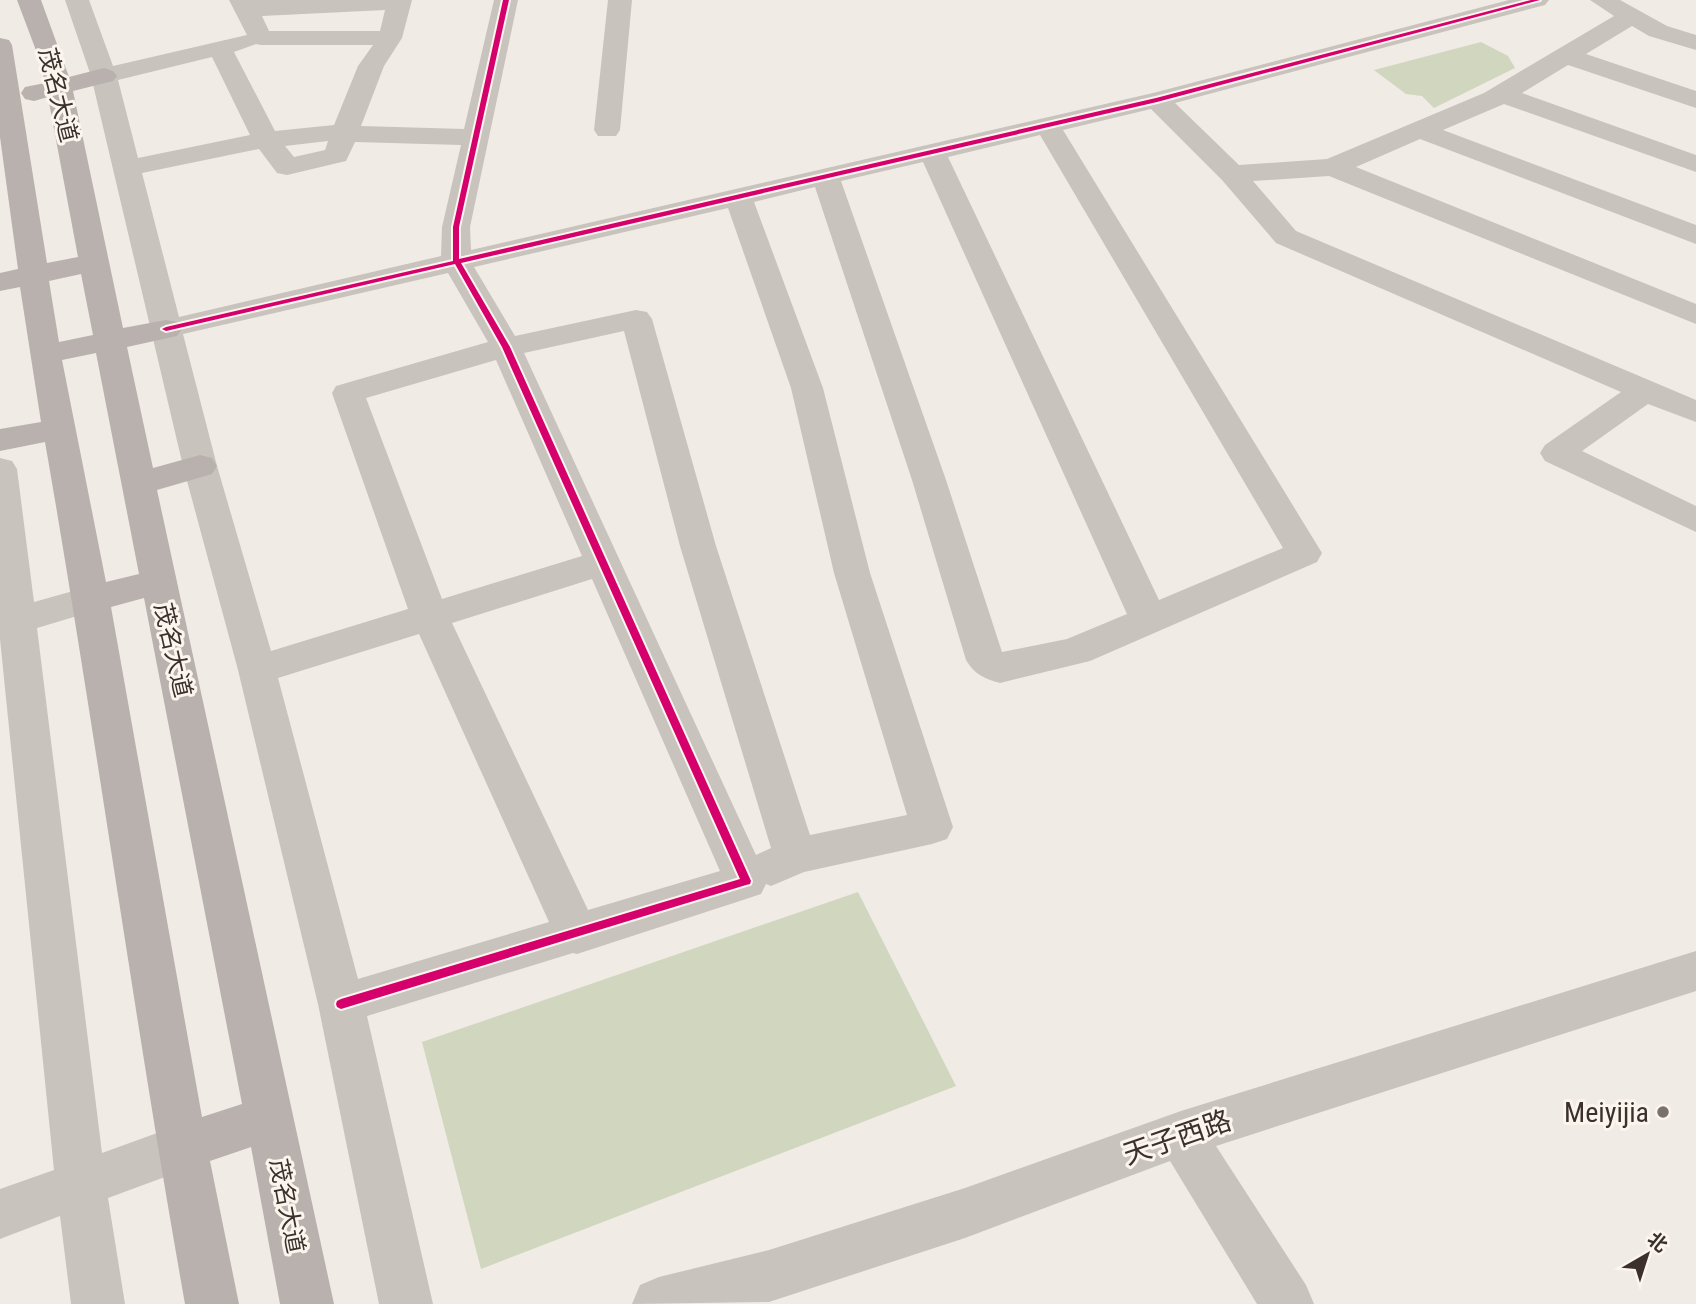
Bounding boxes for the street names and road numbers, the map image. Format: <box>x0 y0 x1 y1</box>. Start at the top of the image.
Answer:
street label: 茂名大道 <box>33 45 83 145</box>
street label: 茂名大道 <box>149 600 197 700</box>
street label: 天子西路 <box>1119 1104 1235 1171</box>
street label: 茂名大道 <box>264 1156 310 1256</box>

